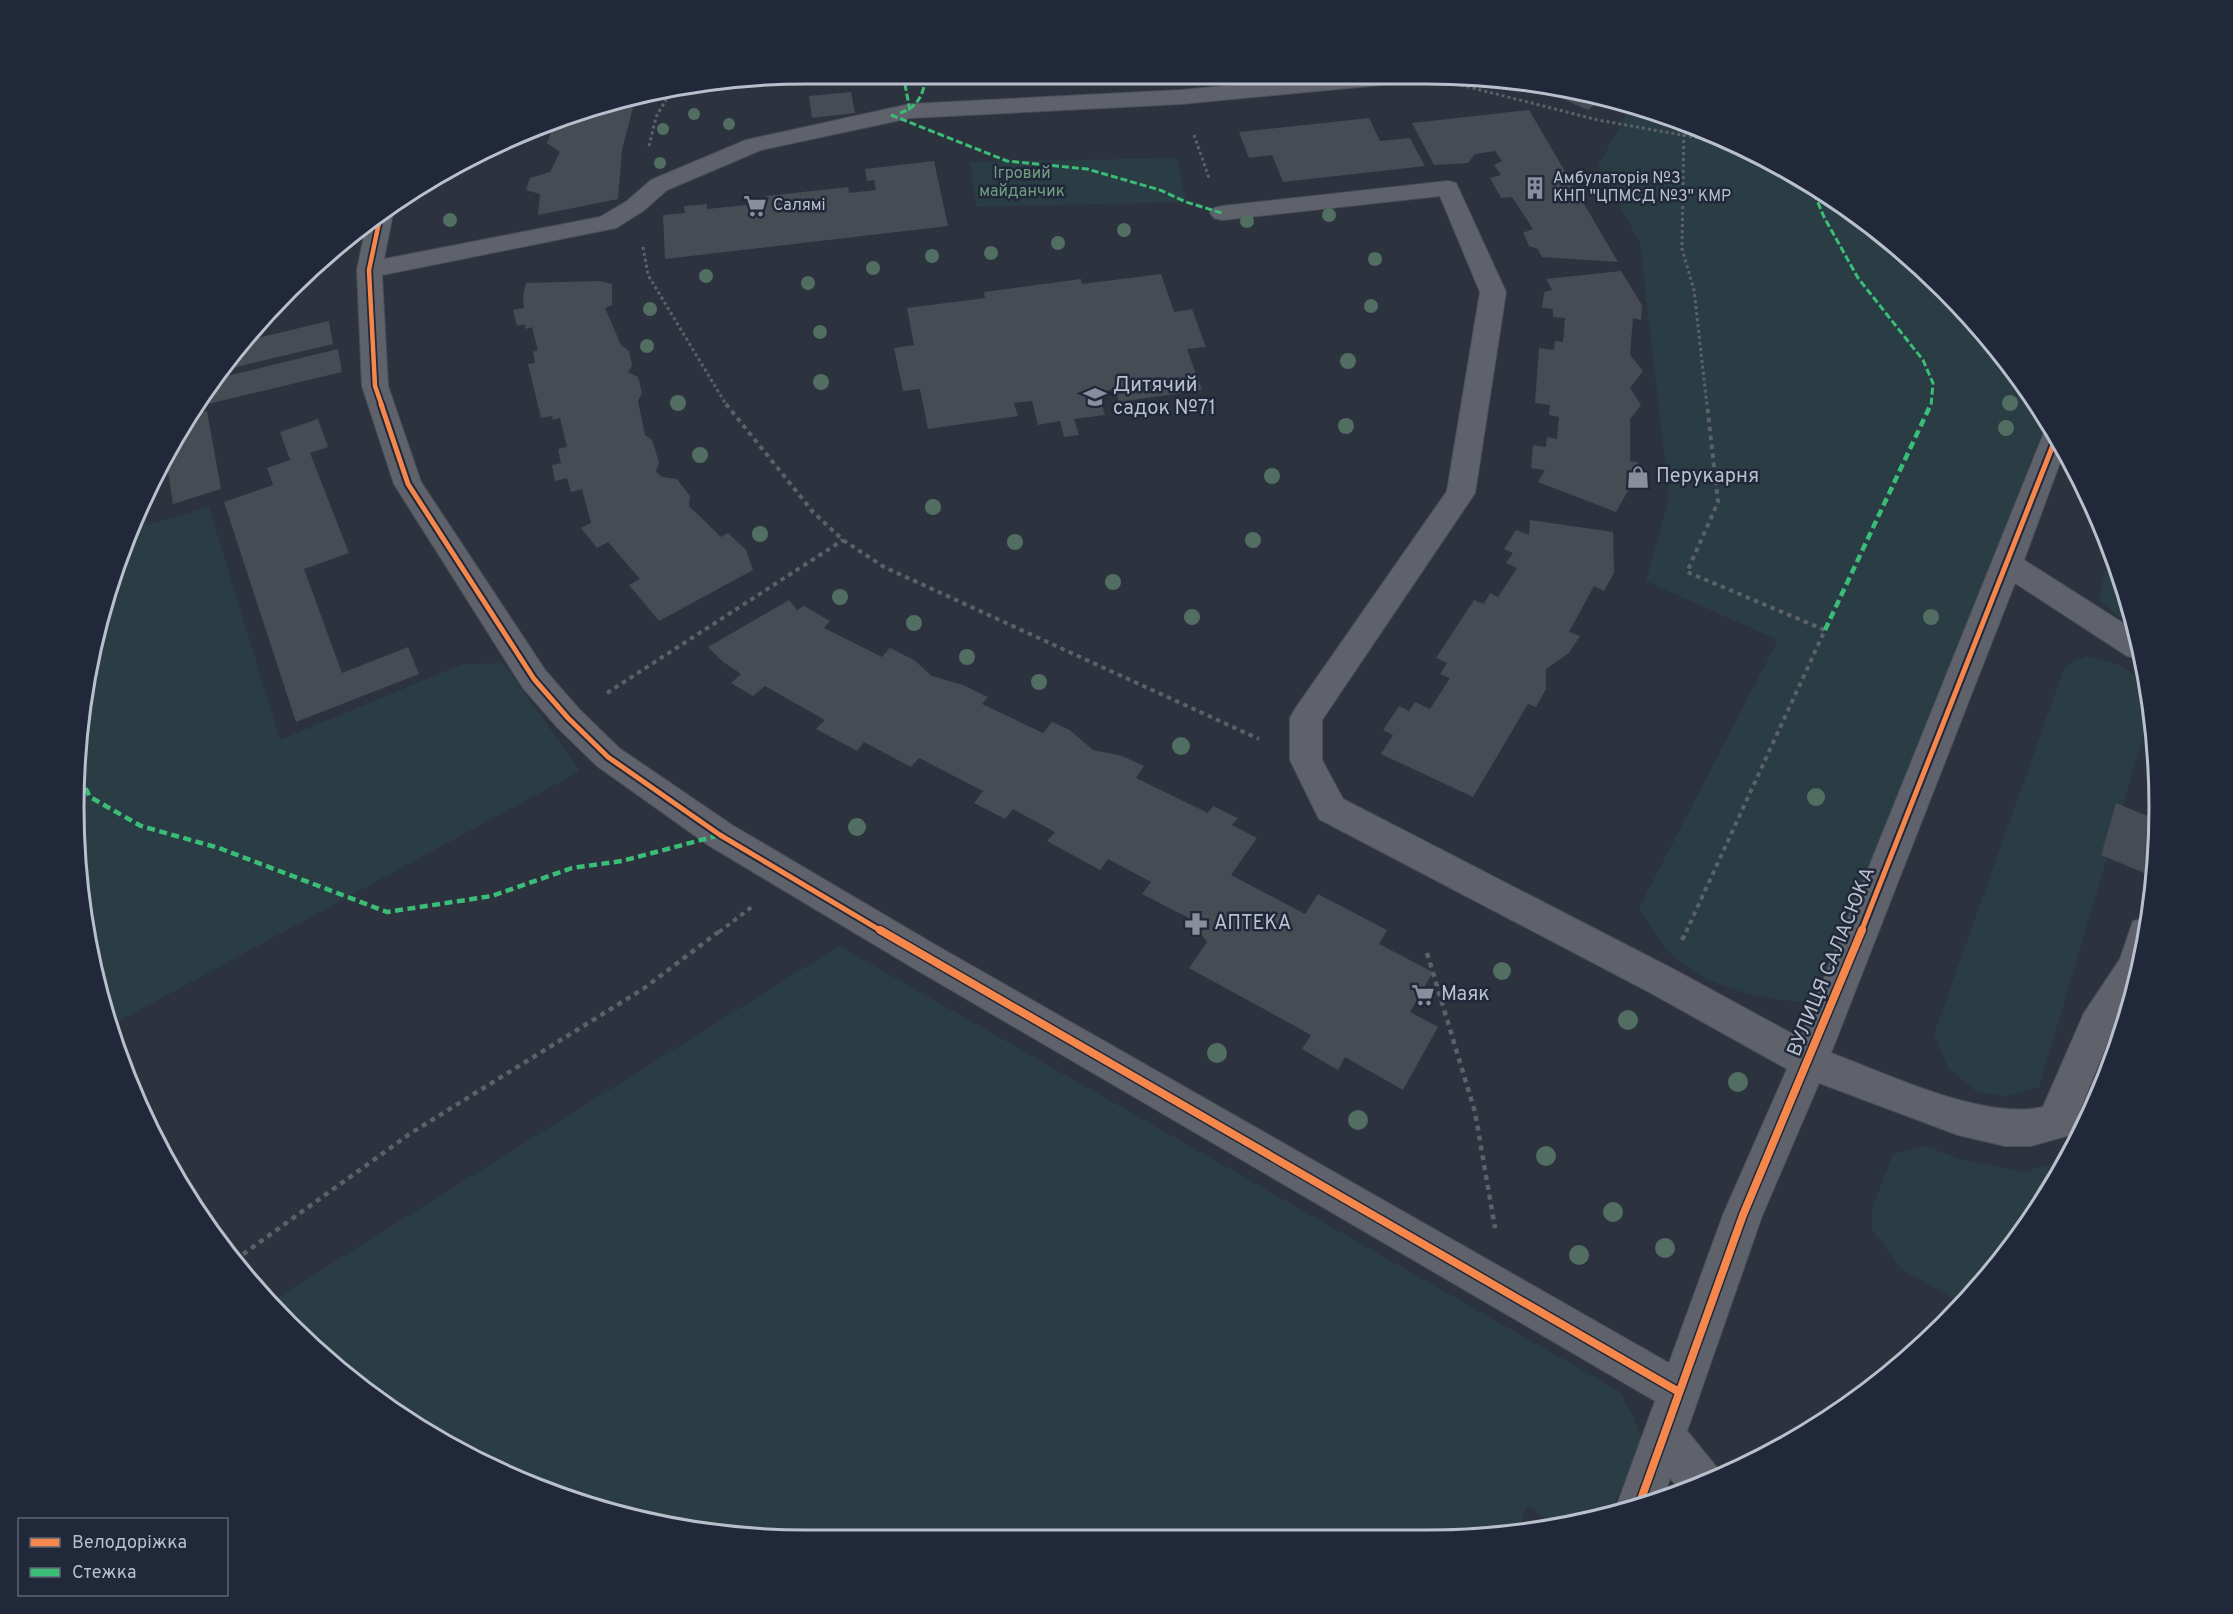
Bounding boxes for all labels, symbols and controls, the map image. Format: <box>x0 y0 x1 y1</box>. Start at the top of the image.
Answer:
park label: Ігровий майданчик <box>979 164 1065 202</box>
place label: Амбулаторія №3 КНП "ЦПМСД №3" КМР <box>1553 169 1731 207</box>
building icon: Амбулаторія №3 КНП "ЦПМСД №3" КМР <box>1522 175 1548 201</box>
supermarket icon: Салямі <box>742 193 768 219</box>
place label: Салямі <box>773 196 826 216</box>
place label: Дитячий садок №71 <box>1113 373 1216 422</box>
school or university icon: Дитячий садок №71 <box>1082 384 1108 410</box>
shop icon: Перукарня <box>1625 464 1651 490</box>
place label: Перукарня <box>1656 464 1759 490</box>
street label: ВУЛИЦЯ САЛАСЮКА <box>1782 863 1882 1061</box>
pharmacy icon: АПТЕКА <box>1183 911 1209 937</box>
place label: АПТЕКА <box>1214 911 1291 937</box>
supermarket icon: Маяк <box>1410 982 1436 1008</box>
place label: Маяк <box>1441 982 1490 1008</box>
legend <box>18 1518 228 1596</box>
text: Велодоріжка <box>72 1532 187 1555</box>
text: Стежка <box>72 1562 136 1585</box>

